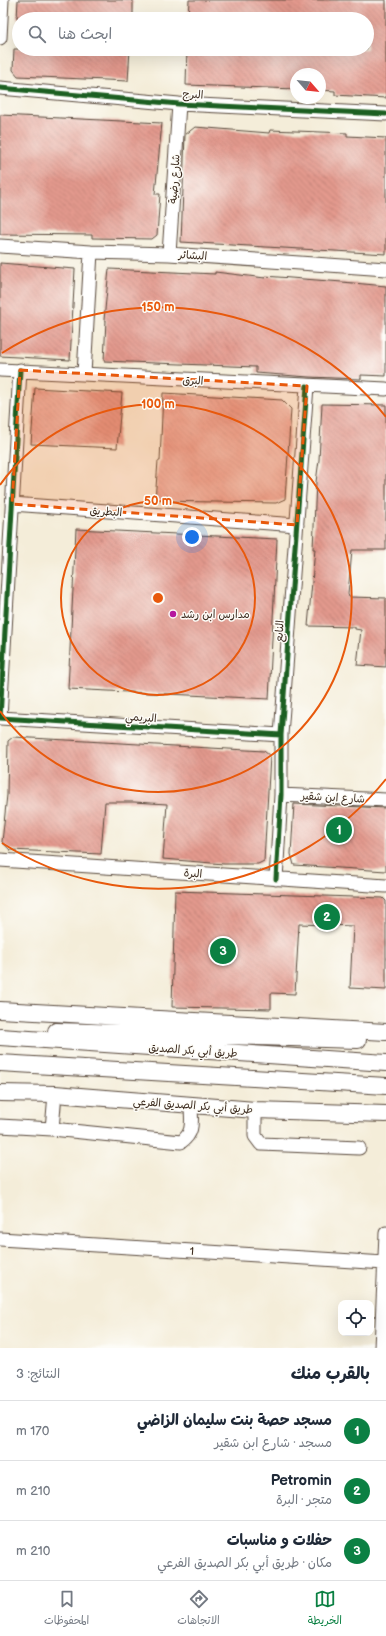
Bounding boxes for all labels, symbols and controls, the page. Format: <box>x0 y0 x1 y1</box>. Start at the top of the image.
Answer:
search box <box>12 12 374 56</box>
icon: search <box>26 23 48 45</box>
text: ابحث هنا <box>58 25 112 44</box>
north arrow <box>290 68 326 104</box>
street label: البرج <box>182 87 204 103</box>
street label: شارع رضية <box>166 154 185 204</box>
street label: البشائر <box>177 248 208 264</box>
text: 150 m <box>142 300 174 315</box>
street label: البرق <box>182 373 204 389</box>
text: 100 m <box>141 397 175 412</box>
text: 50 m <box>144 494 172 509</box>
street label: البطريق <box>89 504 123 520</box>
your location <box>182 527 202 547</box>
centre of rings <box>151 591 165 605</box>
place label: مدارس ابن رشد <box>181 608 250 622</box>
marker: مدارس ابن رشد <box>168 609 178 619</box>
street label: النابع <box>272 620 289 643</box>
street label: البريمي <box>124 710 157 729</box>
street label: شارع ابن شقير <box>299 789 365 808</box>
pin: 1 <box>326 815 352 845</box>
street label: البرة <box>183 866 203 882</box>
pin: 2 <box>314 902 340 932</box>
pin: 3 <box>210 936 236 966</box>
street label: طريق أبي بكر الصديق <box>148 1041 238 1064</box>
street label: طريق أبي بكر الصديق الفرعي <box>132 1095 253 1120</box>
street label: 1 <box>189 1245 195 1258</box>
map controls <box>338 1300 374 1336</box>
button: locate <box>338 1300 374 1336</box>
text: بالقرب منك <box>291 1364 370 1384</box>
text: النتائج: 3 <box>16 1366 60 1382</box>
text: مسجد حصة بنت سليمان الزاضي <box>137 1411 332 1430</box>
text: 170 m <box>16 1423 49 1439</box>
text: 1 <box>354 1423 360 1439</box>
text: مسجد · شارع ابن شقير <box>214 1435 332 1451</box>
text: Petromin <box>271 1471 332 1490</box>
text: 210 m <box>16 1483 50 1499</box>
text: 2 <box>353 1483 361 1499</box>
text: متجر · البرة <box>276 1492 332 1508</box>
text: حفلات و مناسبات <box>227 1531 332 1550</box>
text: 210 m <box>16 1543 50 1559</box>
text: 3 <box>353 1543 361 1559</box>
text: مكان · طريق أبي بكر الصديق الفرعي <box>157 1555 332 1571</box>
tab: المحفوظات <box>44 1588 89 1630</box>
tab: الاتجاهات <box>177 1588 220 1630</box>
tab: الخريطة <box>308 1588 342 1630</box>

